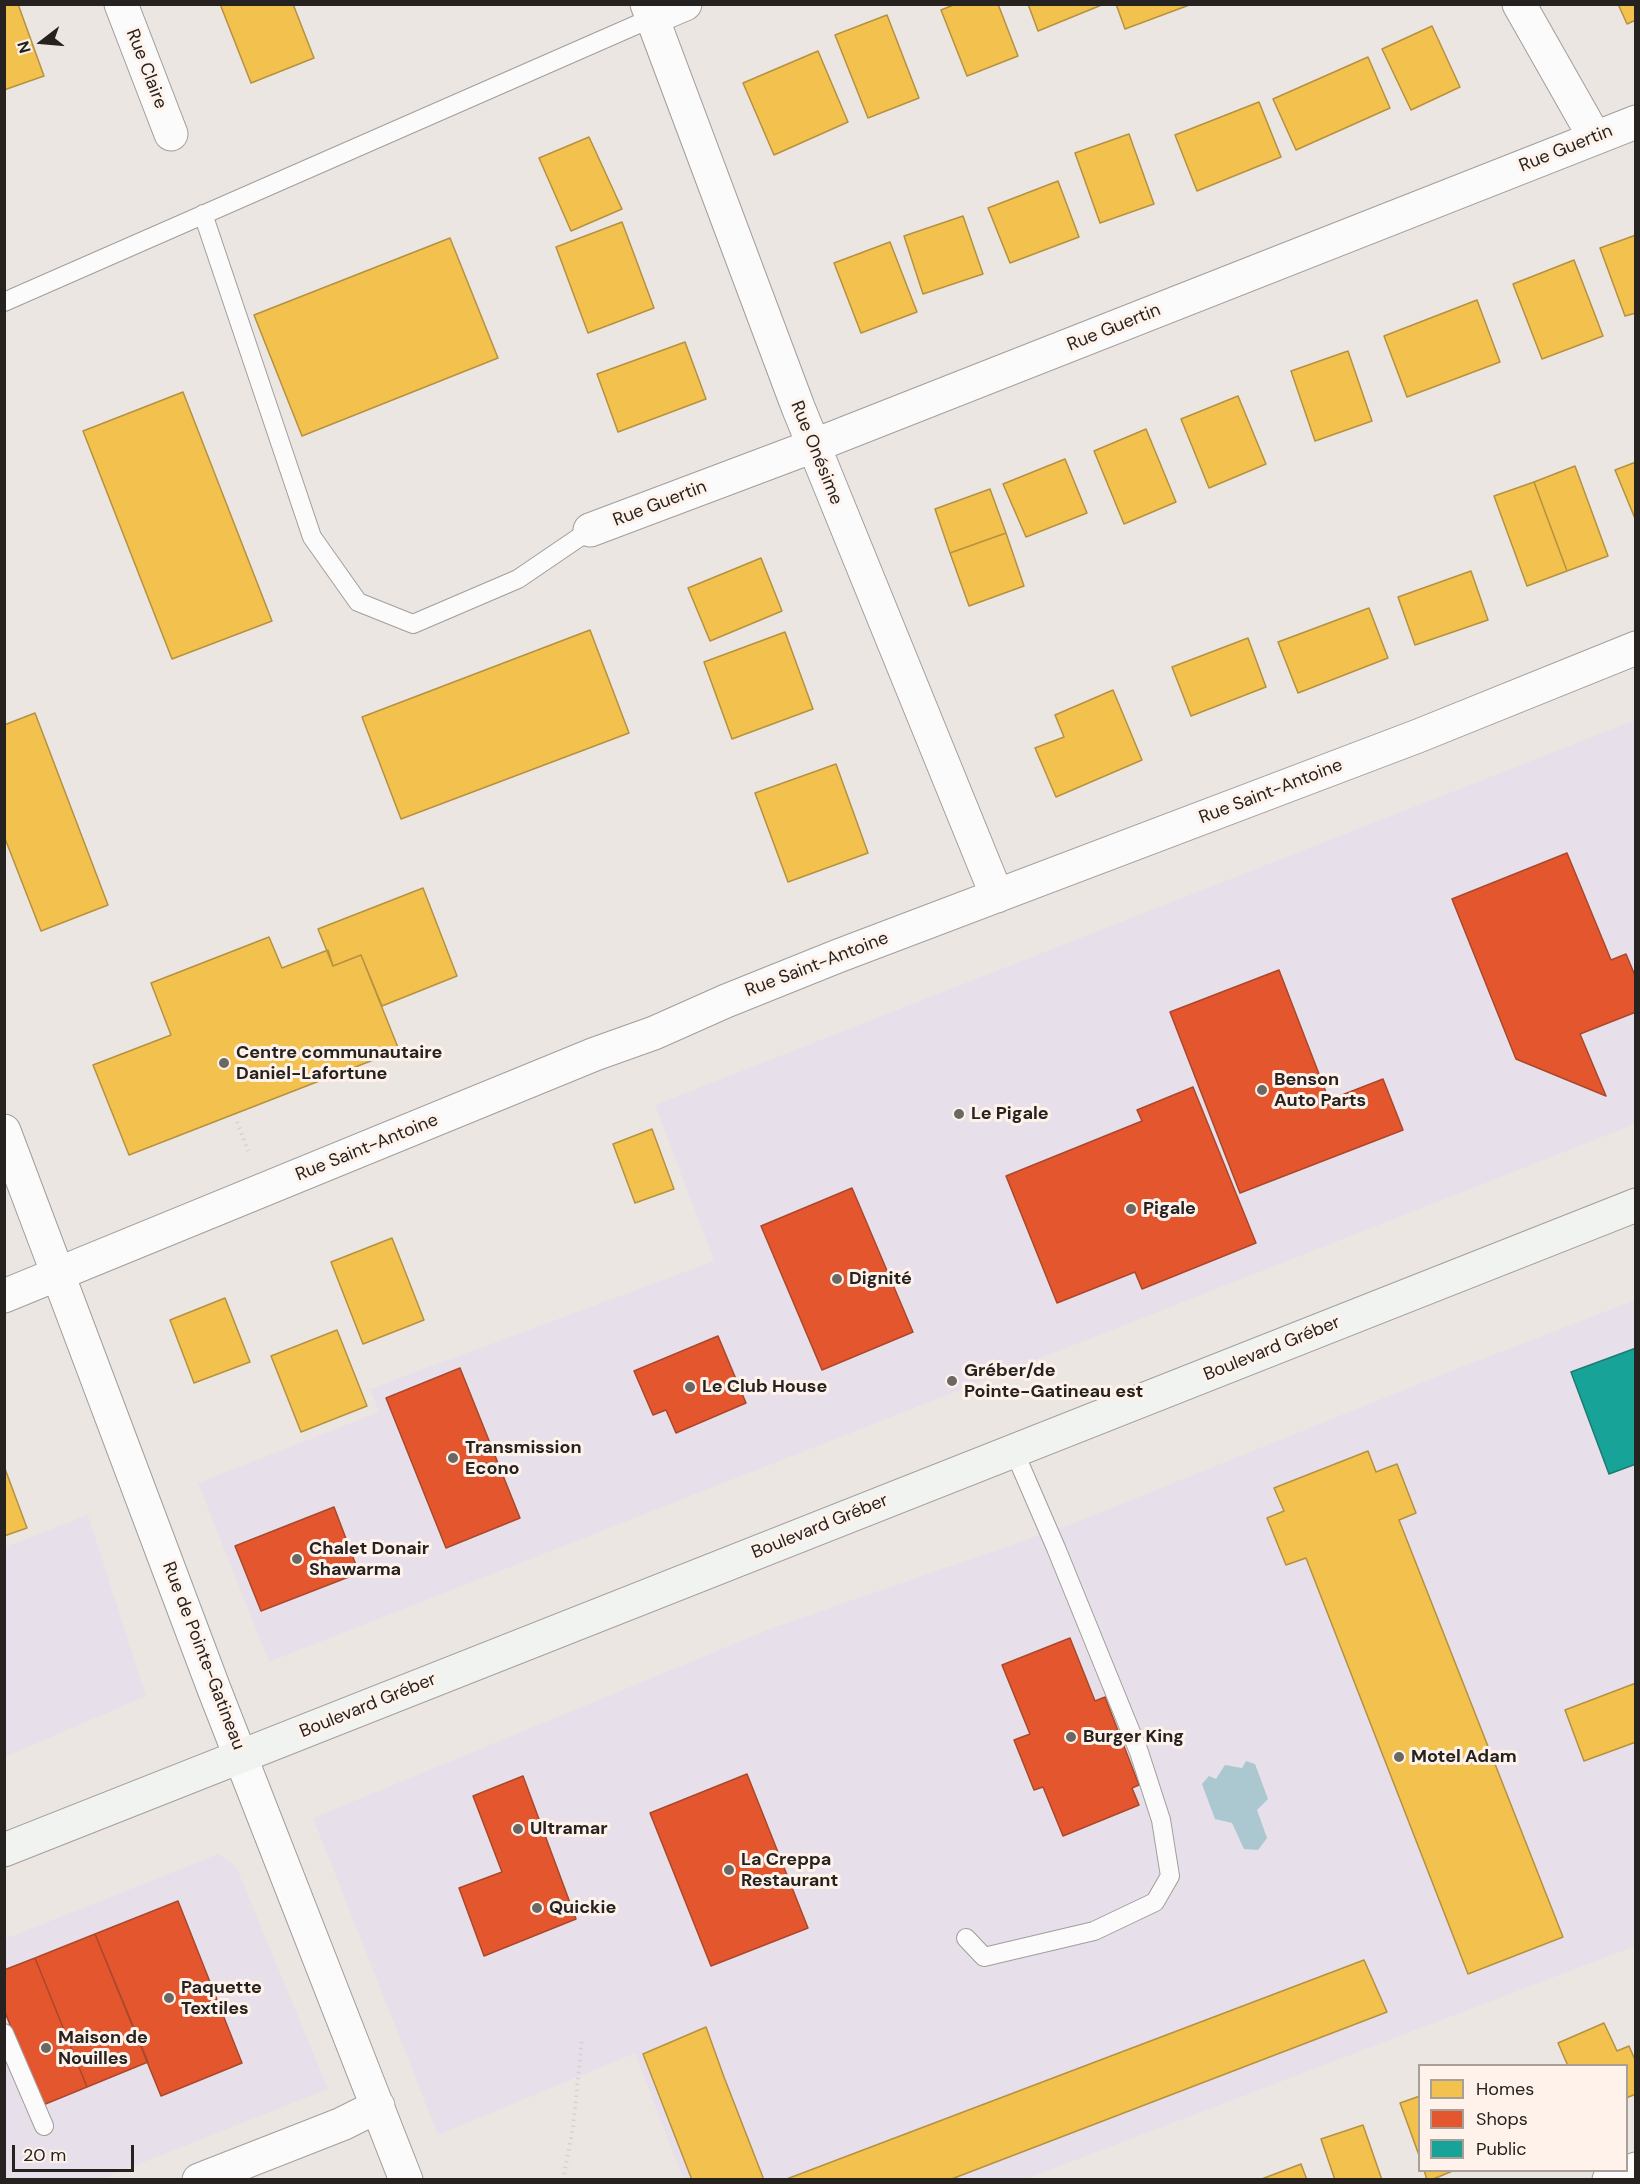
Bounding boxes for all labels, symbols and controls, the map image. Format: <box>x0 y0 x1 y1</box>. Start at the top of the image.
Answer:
north arrow <box>12 12 72 72</box>
street label: Rue Claire <box>121 26 171 112</box>
text: N <box>13 39 36 56</box>
street label: Rue Guertin <box>1516 121 1616 177</box>
street label: Rue Guertin <box>1064 300 1164 356</box>
street label: Rue Onésime <box>785 398 847 508</box>
street label: Rue Guertin <box>610 476 710 532</box>
street label: Rue Saint-Antoine <box>1196 755 1346 829</box>
street label: Rue Saint-Antoine <box>742 928 892 1002</box>
place label: Centre communautaire Daniel-Lafortune <box>236 1042 442 1084</box>
marker: Centre communautaire Daniel-Lafortune <box>217 1056 231 1070</box>
place label: Benson Auto Parts <box>1274 1069 1366 1112</box>
marker: Benson Auto Parts <box>1255 1083 1269 1097</box>
place label: Le Pigale <box>971 1103 1049 1125</box>
marker: Le Pigale <box>952 1107 966 1121</box>
street label: Rue Saint-Antoine <box>293 1110 441 1186</box>
place label: Pigale <box>1143 1198 1196 1220</box>
marker: Pigale <box>1124 1202 1138 1216</box>
place label: Dignité <box>849 1268 912 1290</box>
marker: Dignité <box>830 1272 844 1286</box>
street label: Boulevard Gréber <box>1201 1312 1343 1386</box>
place label: Gréber/de Pointe-Gatineau est <box>964 1360 1143 1402</box>
marker: Gréber/de Pointe-Gatineau est <box>945 1374 959 1388</box>
place label: Le Club House <box>702 1376 827 1398</box>
marker: Le Club House <box>683 1380 697 1394</box>
place label: Transmission Econo <box>465 1437 582 1480</box>
marker: Transmission Econo <box>446 1451 460 1465</box>
street label: Boulevard Gréber <box>749 1490 891 1564</box>
place label: Chalet Donair Shawarma <box>309 1538 429 1580</box>
marker: Chalet Donair Shawarma <box>290 1552 304 1566</box>
street label: Rue de Pointe-Gatineau <box>157 1559 249 1753</box>
street label: Boulevard Gréber <box>297 1669 439 1743</box>
place label: Burger King <box>1083 1726 1184 1748</box>
marker: Burger King <box>1064 1730 1078 1744</box>
place label: Motel Adam <box>1411 1746 1517 1768</box>
marker: Motel Adam <box>1392 1750 1406 1764</box>
place label: Ultramar <box>530 1818 608 1840</box>
marker: Ultramar <box>511 1822 525 1836</box>
place label: La Creppa Restaurant <box>741 1849 838 1892</box>
marker: La Creppa Restaurant <box>722 1863 736 1877</box>
place label: Quickie <box>549 1897 616 1919</box>
marker: Quickie <box>530 1901 544 1915</box>
place label: Paquette Textiles <box>181 1977 262 2020</box>
marker: Paquette Textiles <box>162 1991 176 2005</box>
place label: Maison de Nouilles <box>58 2027 148 2070</box>
marker: Maison de Nouilles <box>39 2041 53 2055</box>
legend <box>1418 2064 1628 2172</box>
text: Homes <box>1476 2077 1534 2101</box>
text: Shops <box>1476 2107 1528 2131</box>
scale bar <box>15 2133 136 2171</box>
text: Public <box>1476 2137 1527 2161</box>
text: 20 m <box>23 2143 66 2167</box>

